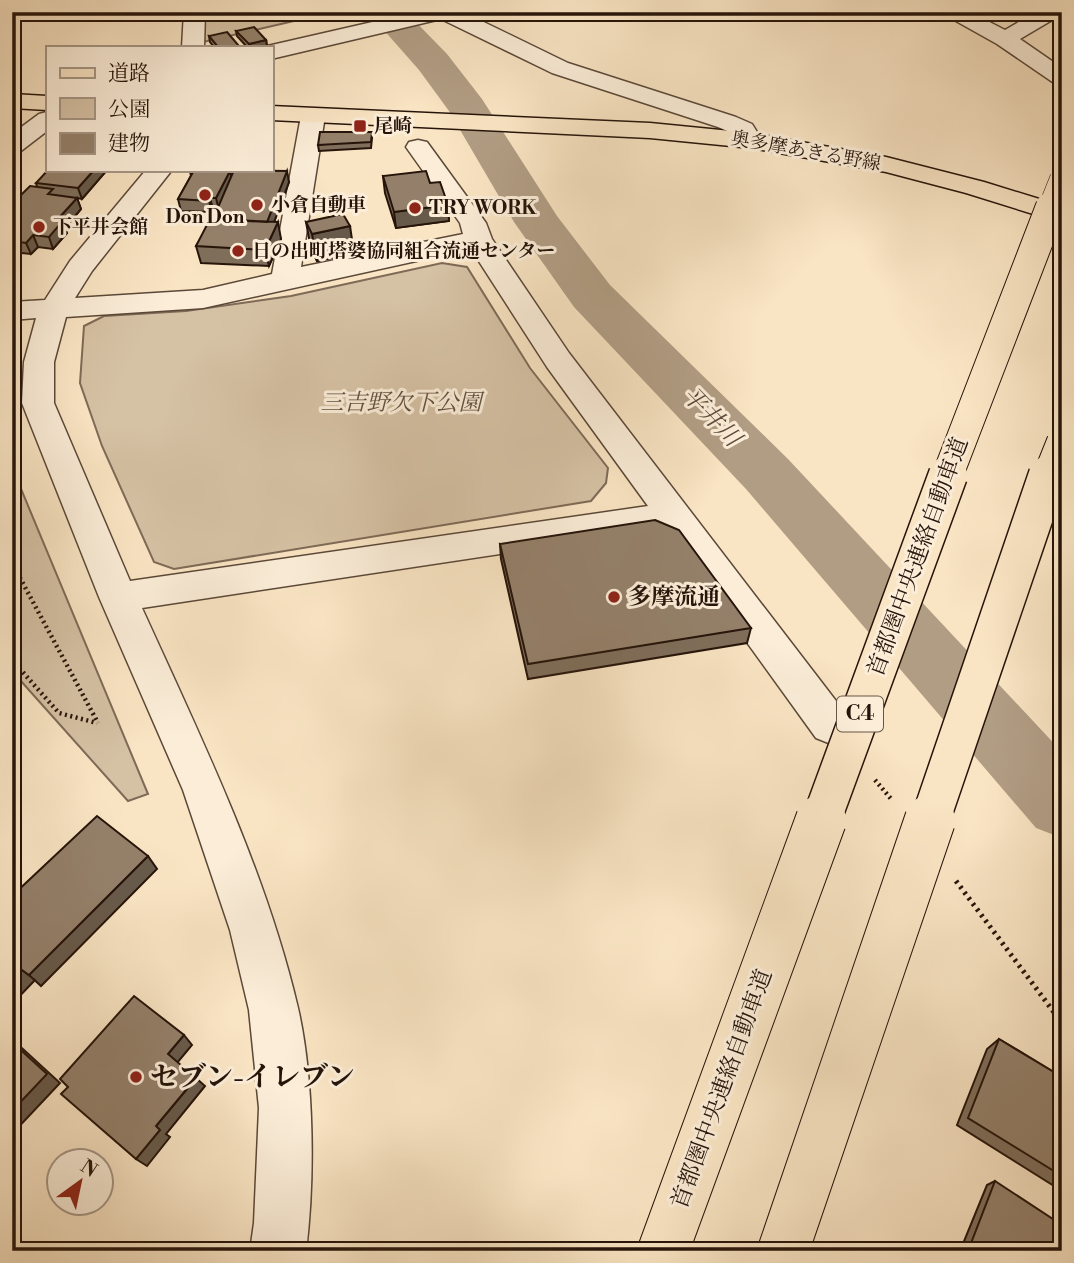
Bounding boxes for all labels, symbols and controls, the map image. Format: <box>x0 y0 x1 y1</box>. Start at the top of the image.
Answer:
legend <box>46 46 273 172</box>
text: 道路 <box>108 61 150 87</box>
text: 公園 <box>108 97 150 123</box>
place label: 尾崎 <box>374 114 412 138</box>
marker: 尾崎 <box>352 118 368 134</box>
street label: 奥多摩あきる野線 <box>729 126 883 176</box>
text: 建物 <box>108 131 150 157</box>
marker: Don Don <box>197 187 213 203</box>
place label: 小倉自動車 <box>271 193 366 217</box>
place label: TRY WORK <box>429 196 537 220</box>
marker: 小倉自動車 <box>249 197 265 213</box>
marker: TRY WORK <box>407 200 423 216</box>
place label: Don Don <box>165 205 245 229</box>
place label: 下平井会館 <box>53 215 148 239</box>
marker: 下平井会館 <box>31 219 47 235</box>
place label: 日の出町塔婆協同組合流通センター <box>252 239 555 263</box>
marker: 日の出町塔婆協同組合流通センター <box>230 243 246 259</box>
water label: 平井川 <box>675 381 749 455</box>
park label: 三吉野欠下公園 <box>321 389 486 417</box>
street label: 首都圏中央連絡自動車道 <box>862 433 974 681</box>
place label: 多摩流通 <box>628 583 720 611</box>
marker: 多摩流通 <box>606 589 622 605</box>
road number: C4 <box>837 696 883 732</box>
street label: 首都圏中央連絡自動車道 <box>666 965 778 1213</box>
place label: セブン-イレブン <box>150 1060 355 1095</box>
marker: セブン-イレブン <box>128 1069 144 1085</box>
north arrow <box>46 1148 116 1218</box>
text: N <box>76 1154 102 1183</box>

